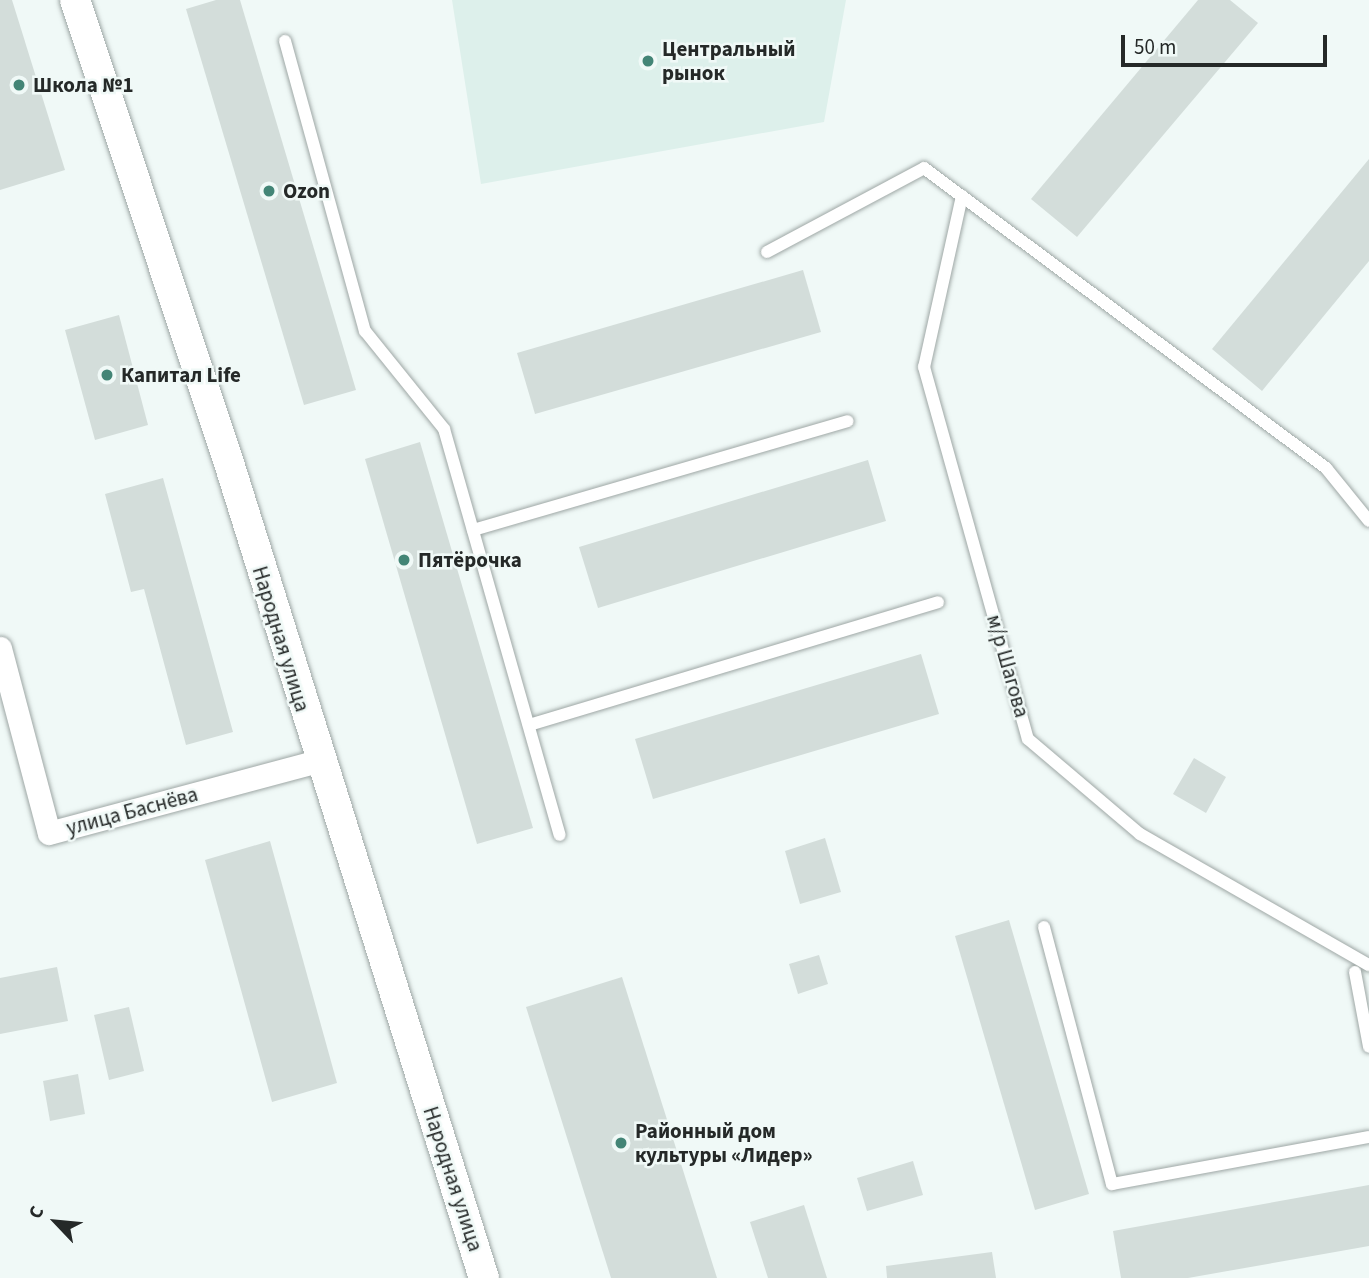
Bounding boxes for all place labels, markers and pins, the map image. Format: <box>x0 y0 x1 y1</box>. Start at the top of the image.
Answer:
place label: Центральный рынок <box>662 36 796 86</box>
marker: Центральный рынок <box>640 53 656 69</box>
place label: Школа №1 <box>33 72 133 98</box>
marker: Школа №1 <box>11 77 27 93</box>
place label: Ozon <box>283 178 330 204</box>
marker: Ozon <box>261 183 277 199</box>
place label: Капитал Life <box>121 362 241 388</box>
marker: Капитал Life <box>99 367 115 383</box>
place label: Пятёрочка <box>418 547 522 573</box>
marker: Пятёрочка <box>396 552 412 568</box>
place label: Районный дом культуры «Лидер» <box>635 1118 813 1168</box>
marker: Районный дом культуры «Лидер» <box>613 1135 629 1151</box>

